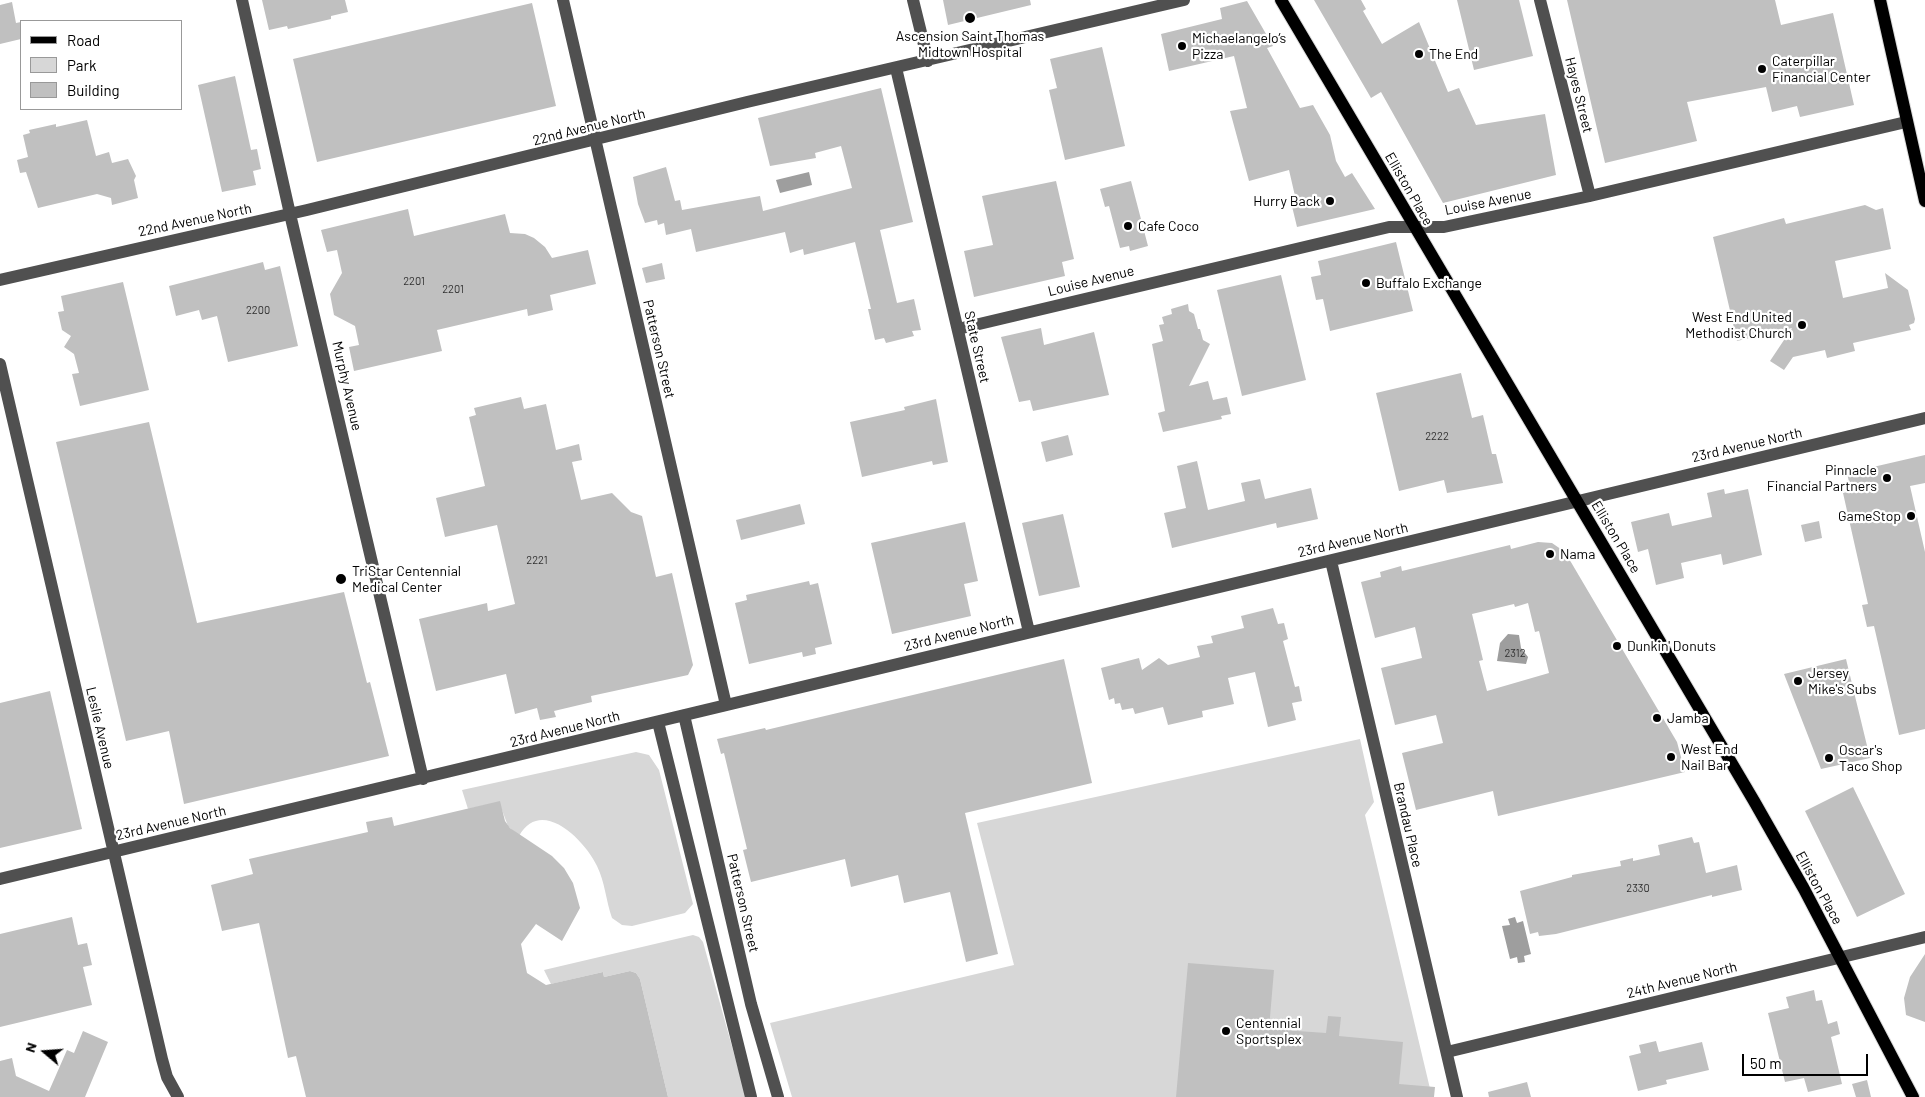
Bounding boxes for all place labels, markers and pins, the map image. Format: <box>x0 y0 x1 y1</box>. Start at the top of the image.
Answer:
marker: Ascension Saint Thomas Midtown Hospital <box>963 11 977 25</box>
place label: Ascension Saint Thomas Midtown Hospital <box>896 28 1044 60</box>
place label: Michaelangelo’s Pizza <box>1192 30 1286 62</box>
marker: Michaelangelo’s Pizza <box>1176 40 1188 52</box>
place label: The End <box>1429 46 1478 62</box>
marker: The End <box>1413 48 1425 60</box>
place label: Caterpillar Financial Center <box>1772 53 1871 85</box>
marker: Caterpillar Financial Center <box>1756 63 1768 75</box>
place label: Hurry Back <box>1253 193 1320 209</box>
marker: Hurry Back <box>1324 195 1336 207</box>
place label: Cafe Coco <box>1138 218 1199 234</box>
marker: Cafe Coco <box>1122 220 1134 232</box>
place label: Buffalo Exchange <box>1376 275 1482 291</box>
marker: Buffalo Exchange <box>1360 277 1372 289</box>
place label: West End United Methodist Church <box>1685 309 1792 342</box>
marker: West End United Methodist Church <box>1796 319 1808 331</box>
place label: Pinnacle Financial Partners <box>1767 462 1877 494</box>
marker: Pinnacle Financial Partners <box>1881 472 1893 484</box>
place label: GameStop <box>1838 508 1901 524</box>
marker: GameStop <box>1905 510 1917 522</box>
place label: Nama <box>1560 546 1595 562</box>
marker: Nama <box>1544 548 1556 560</box>
place label: TriStar Centennial Medical Center <box>352 563 461 596</box>
marker: TriStar Centennial Medical Center <box>334 572 348 586</box>
place label: Dunkin' Donuts <box>1627 638 1716 654</box>
marker: Dunkin' Donuts <box>1611 640 1623 652</box>
place label: Jersey Mike's Subs <box>1808 665 1877 698</box>
marker: Jersey Mike's Subs <box>1792 675 1804 687</box>
place label: Jamba <box>1667 710 1709 726</box>
marker: Jamba <box>1651 712 1663 724</box>
place label: West End Nail Bar <box>1681 741 1738 774</box>
place label: Oscar's Taco Shop <box>1839 742 1903 774</box>
marker: West End Nail Bar <box>1665 751 1677 763</box>
marker: Oscar's Taco Shop <box>1823 752 1835 764</box>
place label: Centennial Sportsplex <box>1236 1015 1301 1048</box>
marker: Centennial Sportsplex <box>1220 1025 1232 1037</box>

